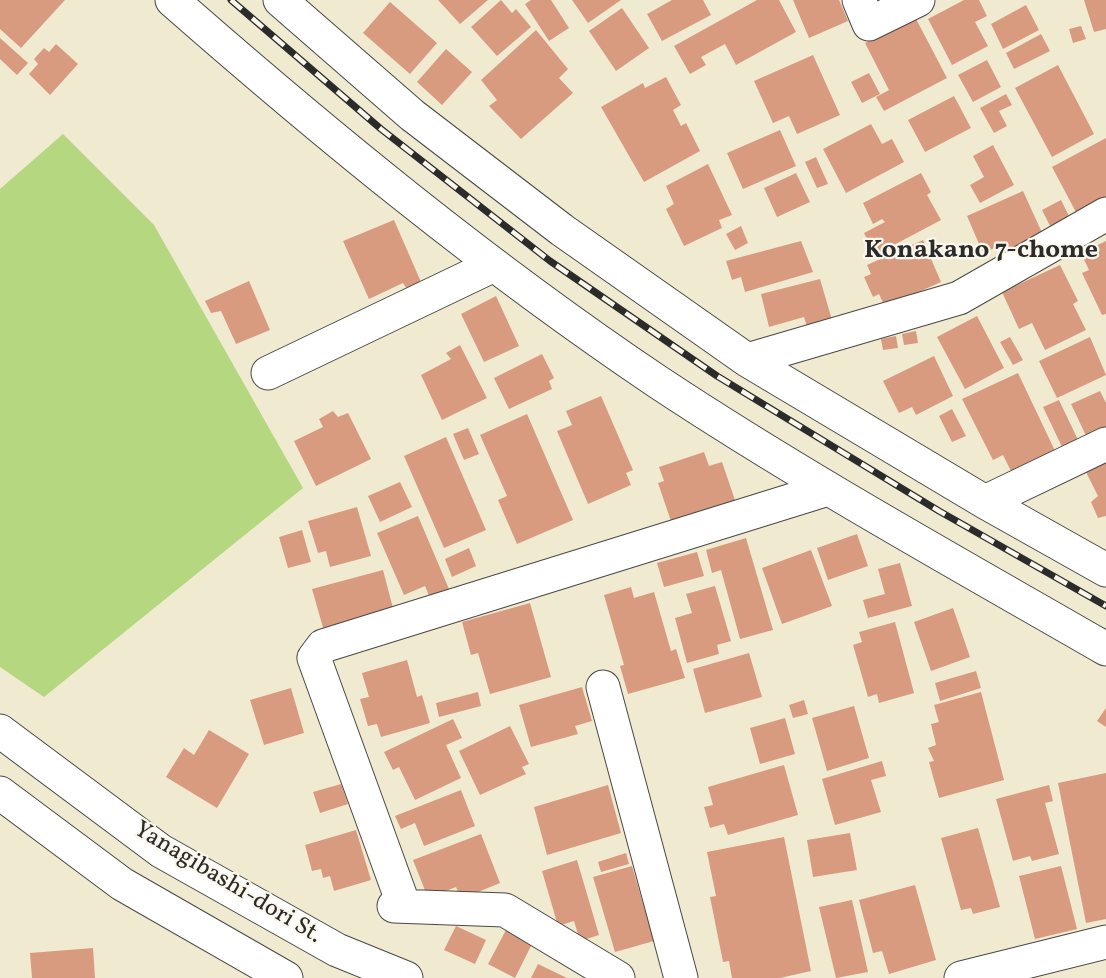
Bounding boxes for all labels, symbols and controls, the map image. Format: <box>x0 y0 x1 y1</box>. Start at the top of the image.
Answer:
district label: Konakano 7-chome <box>864 236 1098 268</box>
street label: Yanagibashi-dori St. <box>128 817 326 951</box>

